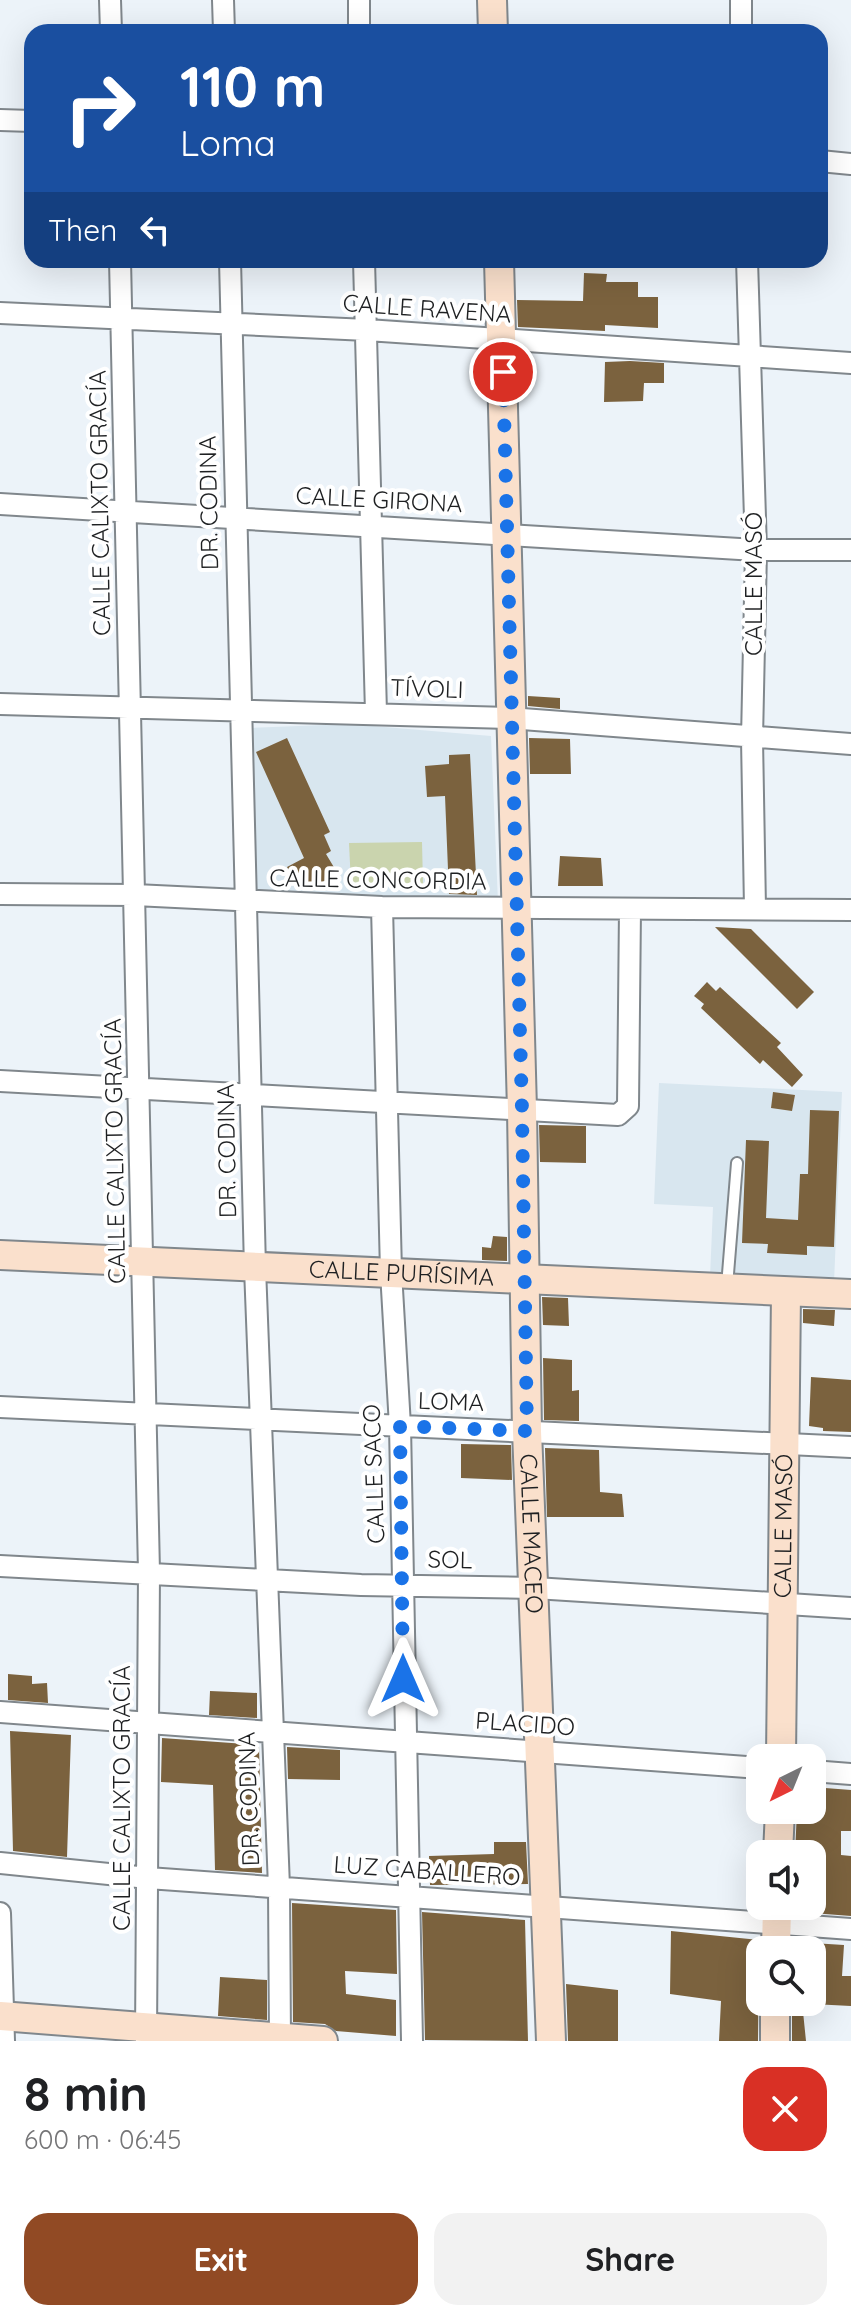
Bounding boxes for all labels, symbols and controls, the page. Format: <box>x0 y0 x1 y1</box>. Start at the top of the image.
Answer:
text: 110 m <box>180 51 325 121</box>
icon: right <box>48 56 152 160</box>
text: Loma <box>180 120 276 165</box>
icon: left <box>133 208 177 252</box>
text: Then <box>48 211 117 249</box>
street label: CALLE RAVENA <box>342 287 512 329</box>
pin <box>469 338 537 406</box>
icon: arrive <box>481 350 525 394</box>
street label: CALLE CALIXTO GRACÍA <box>82 370 116 636</box>
street label: DR. CODINA <box>192 435 224 571</box>
street label: CALLE GIRONA <box>295 480 463 518</box>
street label: CALLE MASÓ <box>738 512 768 656</box>
street label: TÍVOLI <box>390 672 464 704</box>
street label: CALLE CONCORDIA <box>269 862 487 896</box>
street label: CALLE CALIXTO GRACÍA <box>97 1018 131 1284</box>
street label: DR. CODINA <box>210 1083 242 1219</box>
street label: CALLE PURÍSIMA <box>308 1253 495 1292</box>
street label: LOMA <box>417 1385 485 1417</box>
street label: CALLE SACO <box>356 1404 390 1544</box>
street label: CALLE MACEO <box>514 1453 550 1614</box>
street label: CALLE MASÓ <box>767 1454 798 1598</box>
street label: SOL <box>427 1544 473 1574</box>
position arrow <box>361 1637 445 1721</box>
street label: CALLE CALIXTO GRACÍA <box>106 1665 136 1931</box>
street label: PLACIDO <box>474 1705 576 1741</box>
street label: DR. CODINA <box>231 1731 265 1867</box>
north arrow <box>746 1744 826 1824</box>
map controls <box>746 1744 826 2016</box>
button: sound <box>746 1840 826 1920</box>
street label: LUZ CABALLERO <box>333 1849 521 1891</box>
button: search <box>746 1936 826 2016</box>
text: 8 min <box>24 2063 148 2123</box>
button: close <box>743 2067 827 2151</box>
text: 600 m · 06:45 <box>24 2123 181 2156</box>
button: Exit <box>24 2213 418 2305</box>
button: Share <box>434 2213 827 2305</box>

